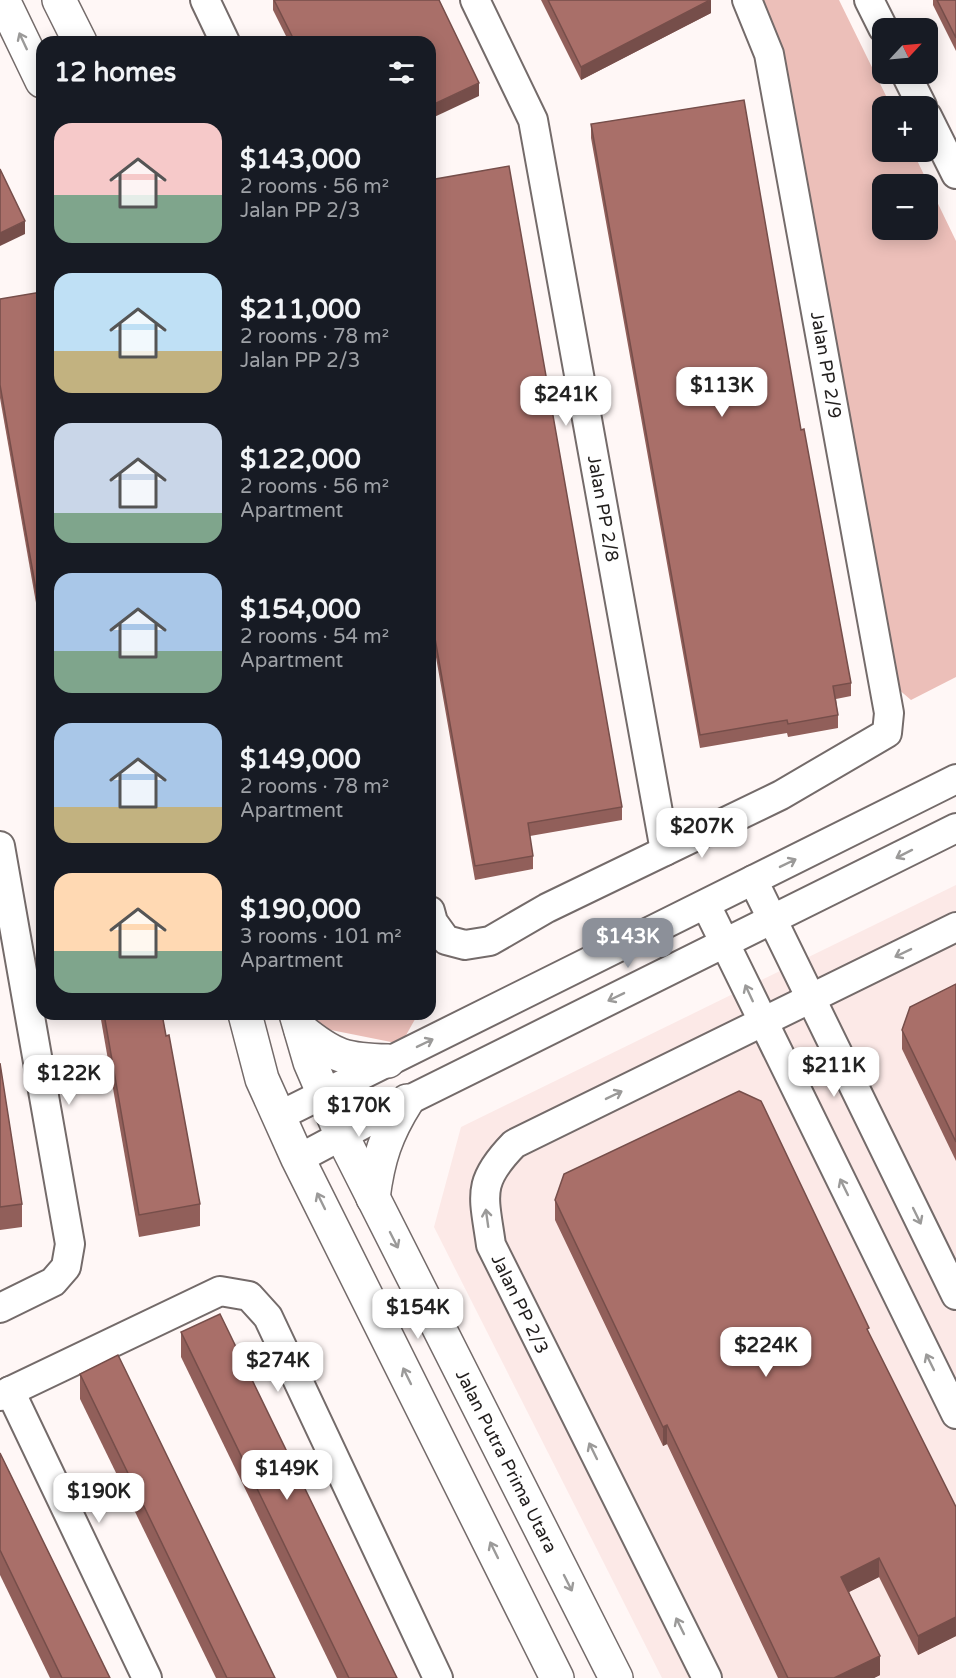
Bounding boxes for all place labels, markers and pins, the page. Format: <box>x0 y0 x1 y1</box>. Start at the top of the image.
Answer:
pin: $113K <box>680 367 764 418</box>
pin: $241K <box>524 376 608 427</box>
pin: $207K <box>660 808 744 859</box>
pin: $143K <box>586 918 670 969</box>
pin: $211K <box>792 1047 876 1098</box>
pin: $122K <box>27 1055 111 1106</box>
pin: $170K <box>317 1087 401 1138</box>
pin: $154K <box>376 1289 460 1340</box>
pin: $224K <box>724 1327 808 1378</box>
pin: $274K <box>236 1342 320 1393</box>
pin: $149K <box>245 1450 329 1501</box>
pin: $190K <box>57 1473 141 1524</box>

